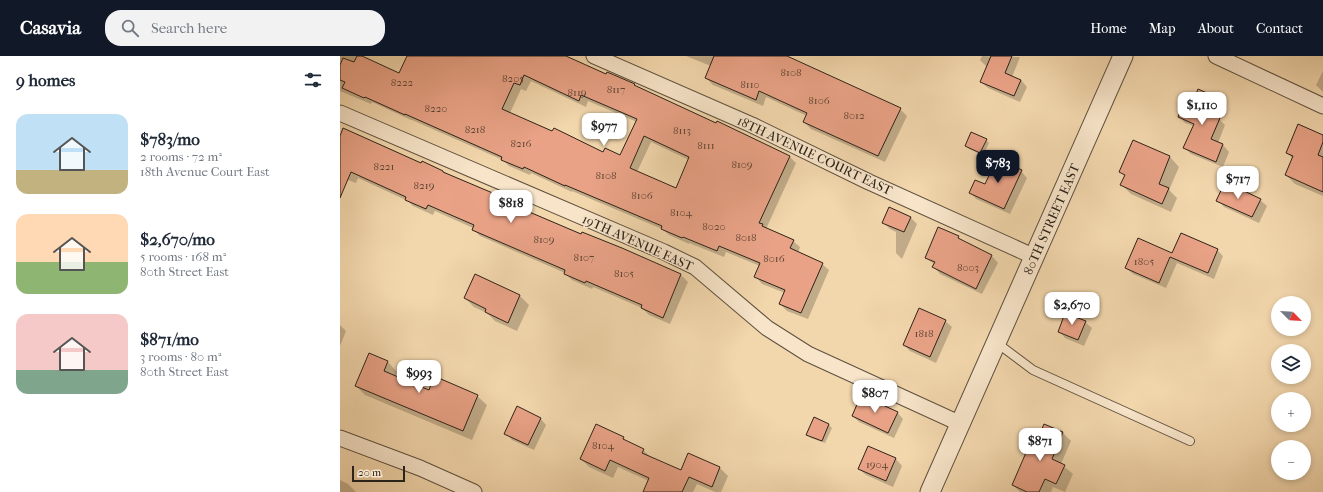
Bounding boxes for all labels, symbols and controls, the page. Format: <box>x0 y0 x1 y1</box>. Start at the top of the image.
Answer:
search box <box>105 10 385 46</box>
text: Casavia <box>20 17 81 39</box>
icon: search <box>119 17 141 39</box>
text: Search here <box>151 19 227 37</box>
text: Home <box>1090 20 1127 37</box>
text: Map <box>1149 20 1176 37</box>
text: About <box>1198 20 1234 37</box>
text: Contact <box>1256 20 1303 37</box>
house number: 8108 <box>781 66 802 79</box>
icon: filters <box>302 69 324 91</box>
text: 9 homes <box>16 70 75 90</box>
house number: 8205 <box>502 72 524 85</box>
house number: 8222 <box>391 76 414 89</box>
house number: 8110 <box>740 78 760 91</box>
house number: 8117 <box>607 83 625 96</box>
house number: 8119 <box>567 86 587 99</box>
pin: $1,110 <box>1169 92 1235 126</box>
house number: 8106 <box>808 94 830 107</box>
text: $1,110 <box>1187 97 1217 112</box>
house number: 8220 <box>425 102 447 115</box>
house number: 8012 <box>843 109 865 122</box>
pin: $977 <box>580 113 628 147</box>
street label: 18TH AVENUE COURT EAST <box>735 113 895 198</box>
text: $977 <box>591 118 617 133</box>
house number: 8218 <box>465 123 485 136</box>
house number: 8113 <box>673 124 691 137</box>
text: $783/mo <box>140 129 200 149</box>
icon: home <box>48 130 96 178</box>
house number: 8216 <box>510 137 532 150</box>
house number: 8111 <box>697 139 715 152</box>
text: 2 rooms · 72 m² <box>140 149 222 164</box>
pin: $783 <box>974 150 1022 184</box>
text: $783 <box>985 155 1011 170</box>
house number: 8109 <box>731 158 753 171</box>
house number: 8221 <box>374 160 394 173</box>
street label: 80TH STREET EAST <box>1020 161 1083 277</box>
text: 18th Avenue Court East <box>140 164 270 179</box>
pin: $717 <box>1214 166 1262 200</box>
house number: 8108 <box>596 169 617 182</box>
text: $717 <box>1226 171 1250 186</box>
house number: 8219 <box>414 179 435 192</box>
house number: 8106 <box>631 189 653 202</box>
pin: $818 <box>487 190 535 224</box>
text: $818 <box>499 195 523 210</box>
house number: 8104 <box>670 206 692 219</box>
street label: 19TH AVENUE EAST <box>580 211 696 274</box>
house number: 8020 <box>702 220 726 233</box>
text: $2,670/mo <box>140 229 215 249</box>
icon: home <box>48 230 96 278</box>
house number: 8018 <box>736 231 757 244</box>
house number: 8109 <box>533 233 555 246</box>
text: 5 rooms · 168 m² <box>140 249 226 264</box>
house number: 8107 <box>574 251 594 264</box>
house number: 8016 <box>763 252 785 265</box>
house number: 1805 <box>1134 255 1154 268</box>
house number: 8003 <box>957 261 979 274</box>
text: 80th Street East <box>140 264 229 279</box>
house number: 8105 <box>614 267 634 280</box>
pin: $2,670 <box>1039 292 1105 326</box>
north arrow <box>1271 296 1311 336</box>
map controls <box>1271 296 1311 480</box>
text: $2,670 <box>1054 297 1090 312</box>
house number: 1818 <box>915 327 933 340</box>
text: $871/mo <box>140 329 199 349</box>
icon: home <box>48 330 96 378</box>
button: layers <box>1271 344 1311 384</box>
text: 3 rooms · 80 m² <box>140 349 221 364</box>
pin: $993 <box>395 360 443 394</box>
text: 80th Street East <box>140 364 229 379</box>
text: $993 <box>406 365 432 380</box>
pin: $807 <box>851 380 899 414</box>
text: $807 <box>861 385 889 400</box>
button: + <box>1271 392 1311 432</box>
pin: $871 <box>1016 428 1064 462</box>
text: $871 <box>1028 433 1052 448</box>
house number: 8104 <box>592 439 614 452</box>
button: − <box>1271 440 1311 480</box>
house number: 1904 <box>866 458 889 471</box>
scale bar <box>352 464 405 483</box>
text: 20 m <box>358 466 381 479</box>

